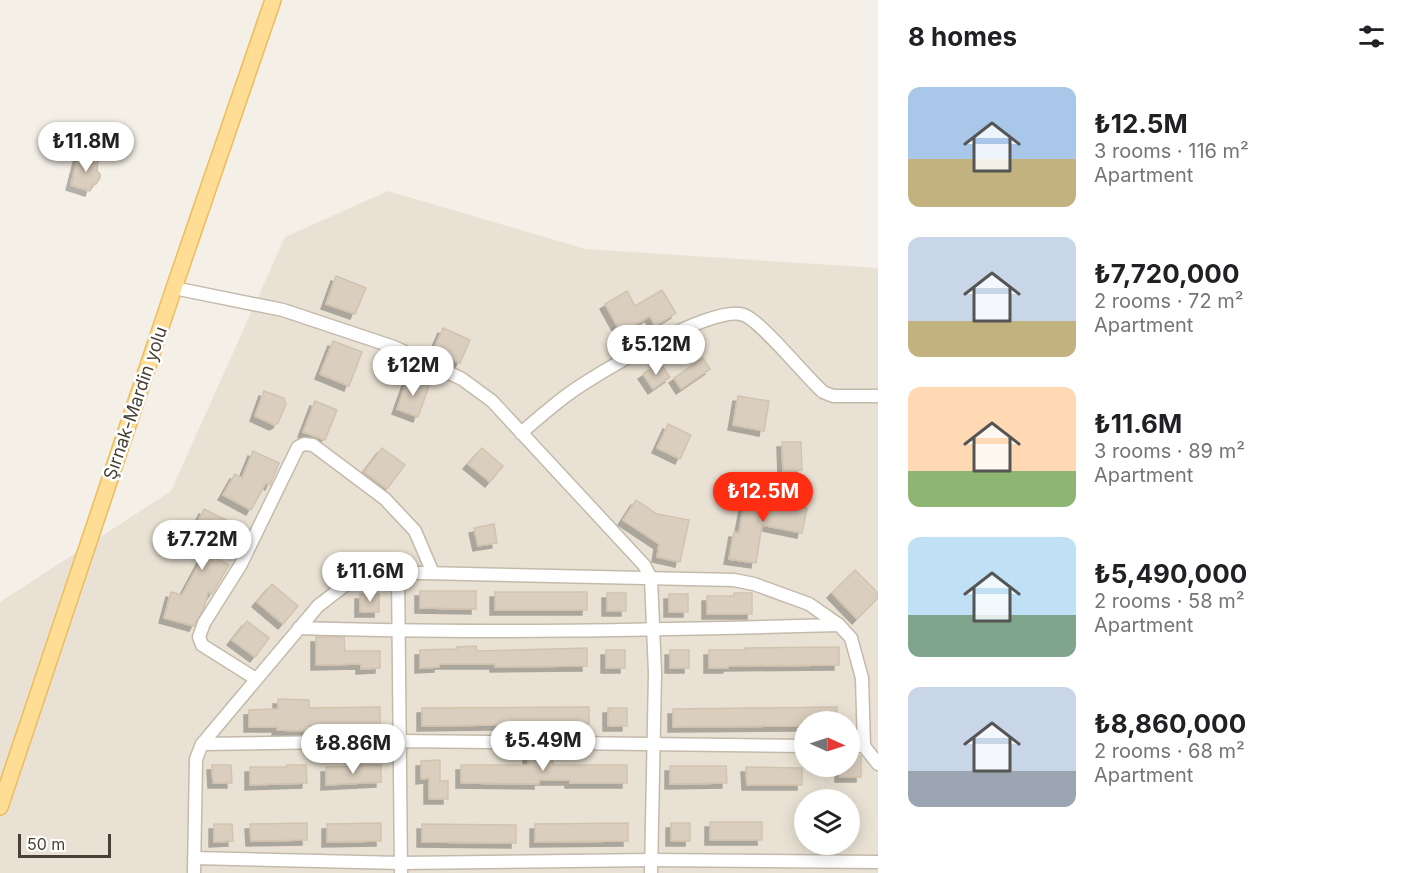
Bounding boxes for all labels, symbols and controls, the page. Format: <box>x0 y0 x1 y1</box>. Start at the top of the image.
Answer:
icon: filters <box>1355 20 1388 53</box>
text: 8 homes <box>908 21 1017 52</box>
text: ₺12.5M <box>1094 108 1188 139</box>
icon: home <box>956 111 1028 183</box>
pin: ₺11.8M <box>37 122 135 173</box>
text: ₺11.8M <box>52 129 120 153</box>
text: 3 rooms · 116 m² <box>1094 139 1249 163</box>
text: Apartment <box>1094 163 1193 187</box>
text: ₺7,720,000 <box>1094 258 1239 289</box>
icon: home <box>956 261 1028 333</box>
text: 2 rooms · 72 m² <box>1094 289 1244 313</box>
text: Apartment <box>1094 313 1193 337</box>
street label: Şırnak-Mardin yolu <box>99 324 171 482</box>
pin: ₺5.12M <box>607 325 705 376</box>
text: ₺5.12M <box>621 332 691 356</box>
pin: ₺12M <box>377 346 449 397</box>
text: ₺12M <box>387 353 439 377</box>
text: ₺11.6M <box>1094 408 1182 439</box>
icon: home <box>956 411 1028 483</box>
text: 3 rooms · 89 m² <box>1094 439 1245 463</box>
text: Apartment <box>1094 463 1193 487</box>
pin: ₺12.5M <box>714 472 812 523</box>
text: ₺12.5M <box>727 479 799 503</box>
pin: ₺7.72M <box>153 520 251 571</box>
text: ₺7.72M <box>166 527 238 551</box>
pin: ₺11.6M <box>321 552 419 603</box>
text: ₺5,490,000 <box>1094 558 1247 589</box>
text: ₺11.6M <box>336 559 404 583</box>
icon: home <box>956 561 1028 633</box>
text: 2 rooms · 58 m² <box>1094 589 1245 613</box>
text: Apartment <box>1094 613 1193 637</box>
text: ₺8,860,000 <box>1094 708 1246 739</box>
north arrow <box>794 711 860 777</box>
map controls <box>794 711 860 855</box>
icon: home <box>956 711 1028 783</box>
pin: ₺5.49M <box>494 721 592 772</box>
pin: ₺8.86M <box>304 724 402 775</box>
text: ₺5.49M <box>504 728 582 752</box>
text: ₺8.86M <box>315 731 391 755</box>
text: 2 rooms · 68 m² <box>1094 739 1245 763</box>
text: Apartment <box>1094 763 1193 787</box>
button: layers <box>794 789 860 855</box>
scale bar <box>18 831 111 858</box>
text: 50 m <box>27 834 65 854</box>

